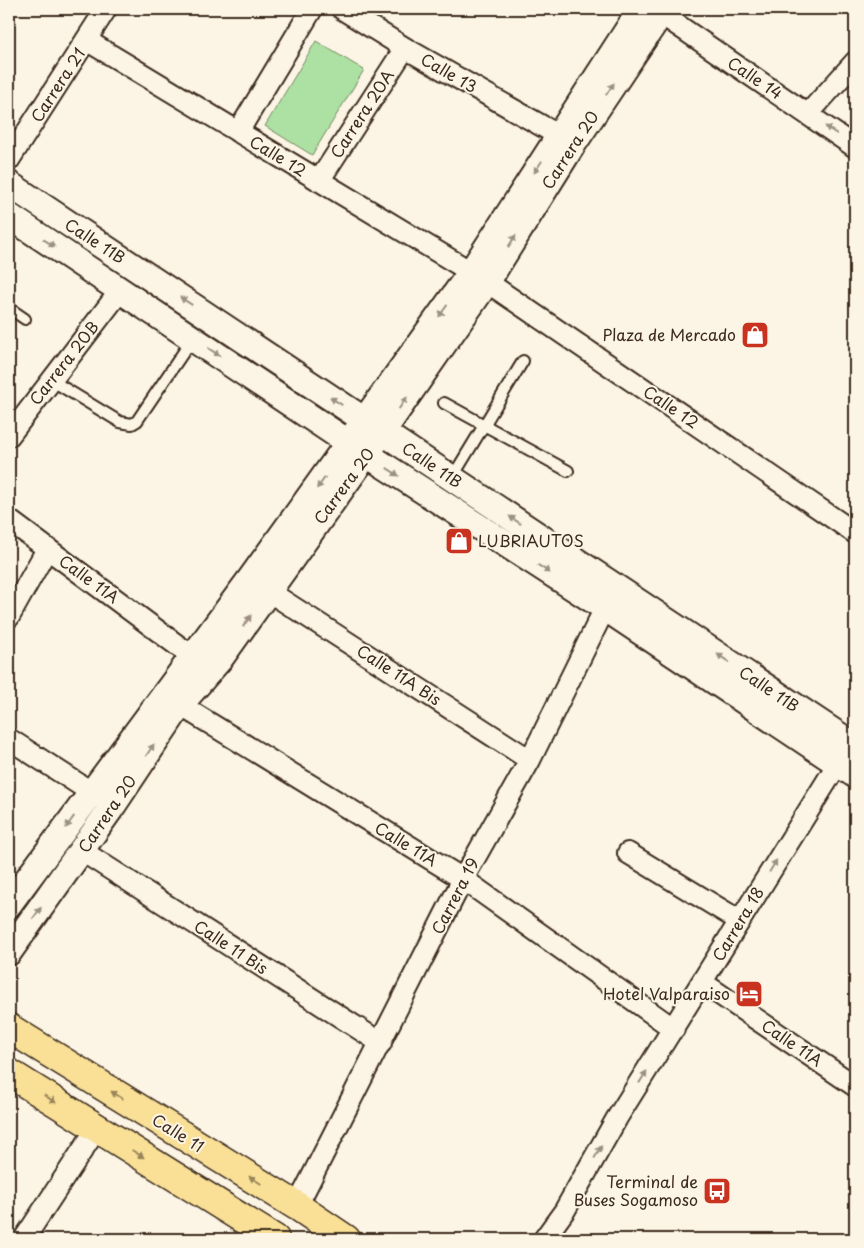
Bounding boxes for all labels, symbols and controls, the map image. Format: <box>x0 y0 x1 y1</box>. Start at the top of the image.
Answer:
street label: Carrera 21 <box>24 42 90 127</box>
street label: Calle 13 <box>417 46 482 98</box>
street label: Calle 14 <box>723 50 788 104</box>
street label: Carrera 20A <box>324 64 399 162</box>
one-way arrow <box>605 83 615 96</box>
street label: Carrera 20 <box>535 105 604 193</box>
one-way arrow <box>825 125 838 135</box>
street label: Calle 12 <box>246 129 311 182</box>
one-way arrow <box>533 160 542 174</box>
street label: Calle 11B <box>61 212 130 269</box>
one-way arrow <box>508 234 517 247</box>
one-way arrow <box>42 238 56 248</box>
one-way arrow <box>179 296 192 306</box>
one-way arrow <box>437 304 448 317</box>
street label: Carrera 20B <box>23 315 104 409</box>
shop icon: Plaza de Mercado <box>740 320 770 350</box>
place label: Plaza de Mercado <box>603 322 736 346</box>
one-way arrow <box>207 347 221 357</box>
street label: Calle 12 <box>639 379 704 434</box>
one-way arrow <box>329 396 343 405</box>
one-way arrow <box>398 396 408 410</box>
street label: Calle 11B <box>398 435 467 493</box>
street label: Carrera 20 <box>307 442 379 529</box>
one-way arrow <box>386 467 399 476</box>
one-way arrow <box>315 476 326 489</box>
one-way arrow <box>508 515 521 525</box>
shop icon: LUBRIAUTOS <box>444 526 474 556</box>
place label: LUBRIAUTOS <box>478 528 584 552</box>
street label: Calle 11A <box>55 548 125 608</box>
one-way arrow <box>538 564 551 574</box>
one-way arrow <box>242 614 252 628</box>
street label: Calle 11A Bis <box>353 638 447 710</box>
one-way arrow <box>716 653 730 663</box>
street label: Calle 11B <box>735 659 804 717</box>
one-way arrow <box>145 744 155 757</box>
street label: Carrera 20 <box>71 770 141 857</box>
one-way arrow <box>65 815 75 829</box>
street label: Calle 11A <box>371 815 442 871</box>
street label: Carrera 19 <box>425 853 484 938</box>
one-way arrow <box>769 860 778 873</box>
street label: Carrera 18 <box>705 882 769 965</box>
one-way arrow <box>32 906 42 920</box>
street label: Calle 11 Bis <box>190 913 273 979</box>
hotel icon: Hotel Valparaiso <box>734 979 764 1009</box>
place label: Hotel Valparaiso <box>603 981 730 1005</box>
street label: Calle 11A <box>757 1013 828 1071</box>
one-way arrow <box>639 1071 648 1084</box>
one-way arrow <box>110 1090 123 1100</box>
one-way arrow <box>44 1094 57 1104</box>
street label: Calle 11 <box>148 1107 209 1158</box>
one-way arrow <box>594 1145 602 1160</box>
one-way arrow <box>131 1149 145 1159</box>
place label: Terminal de Buses Sogamoso <box>574 1169 698 1211</box>
one-way arrow <box>248 1176 262 1185</box>
bus stop icon: Terminal de Buses Sogamoso <box>702 1176 732 1206</box>

